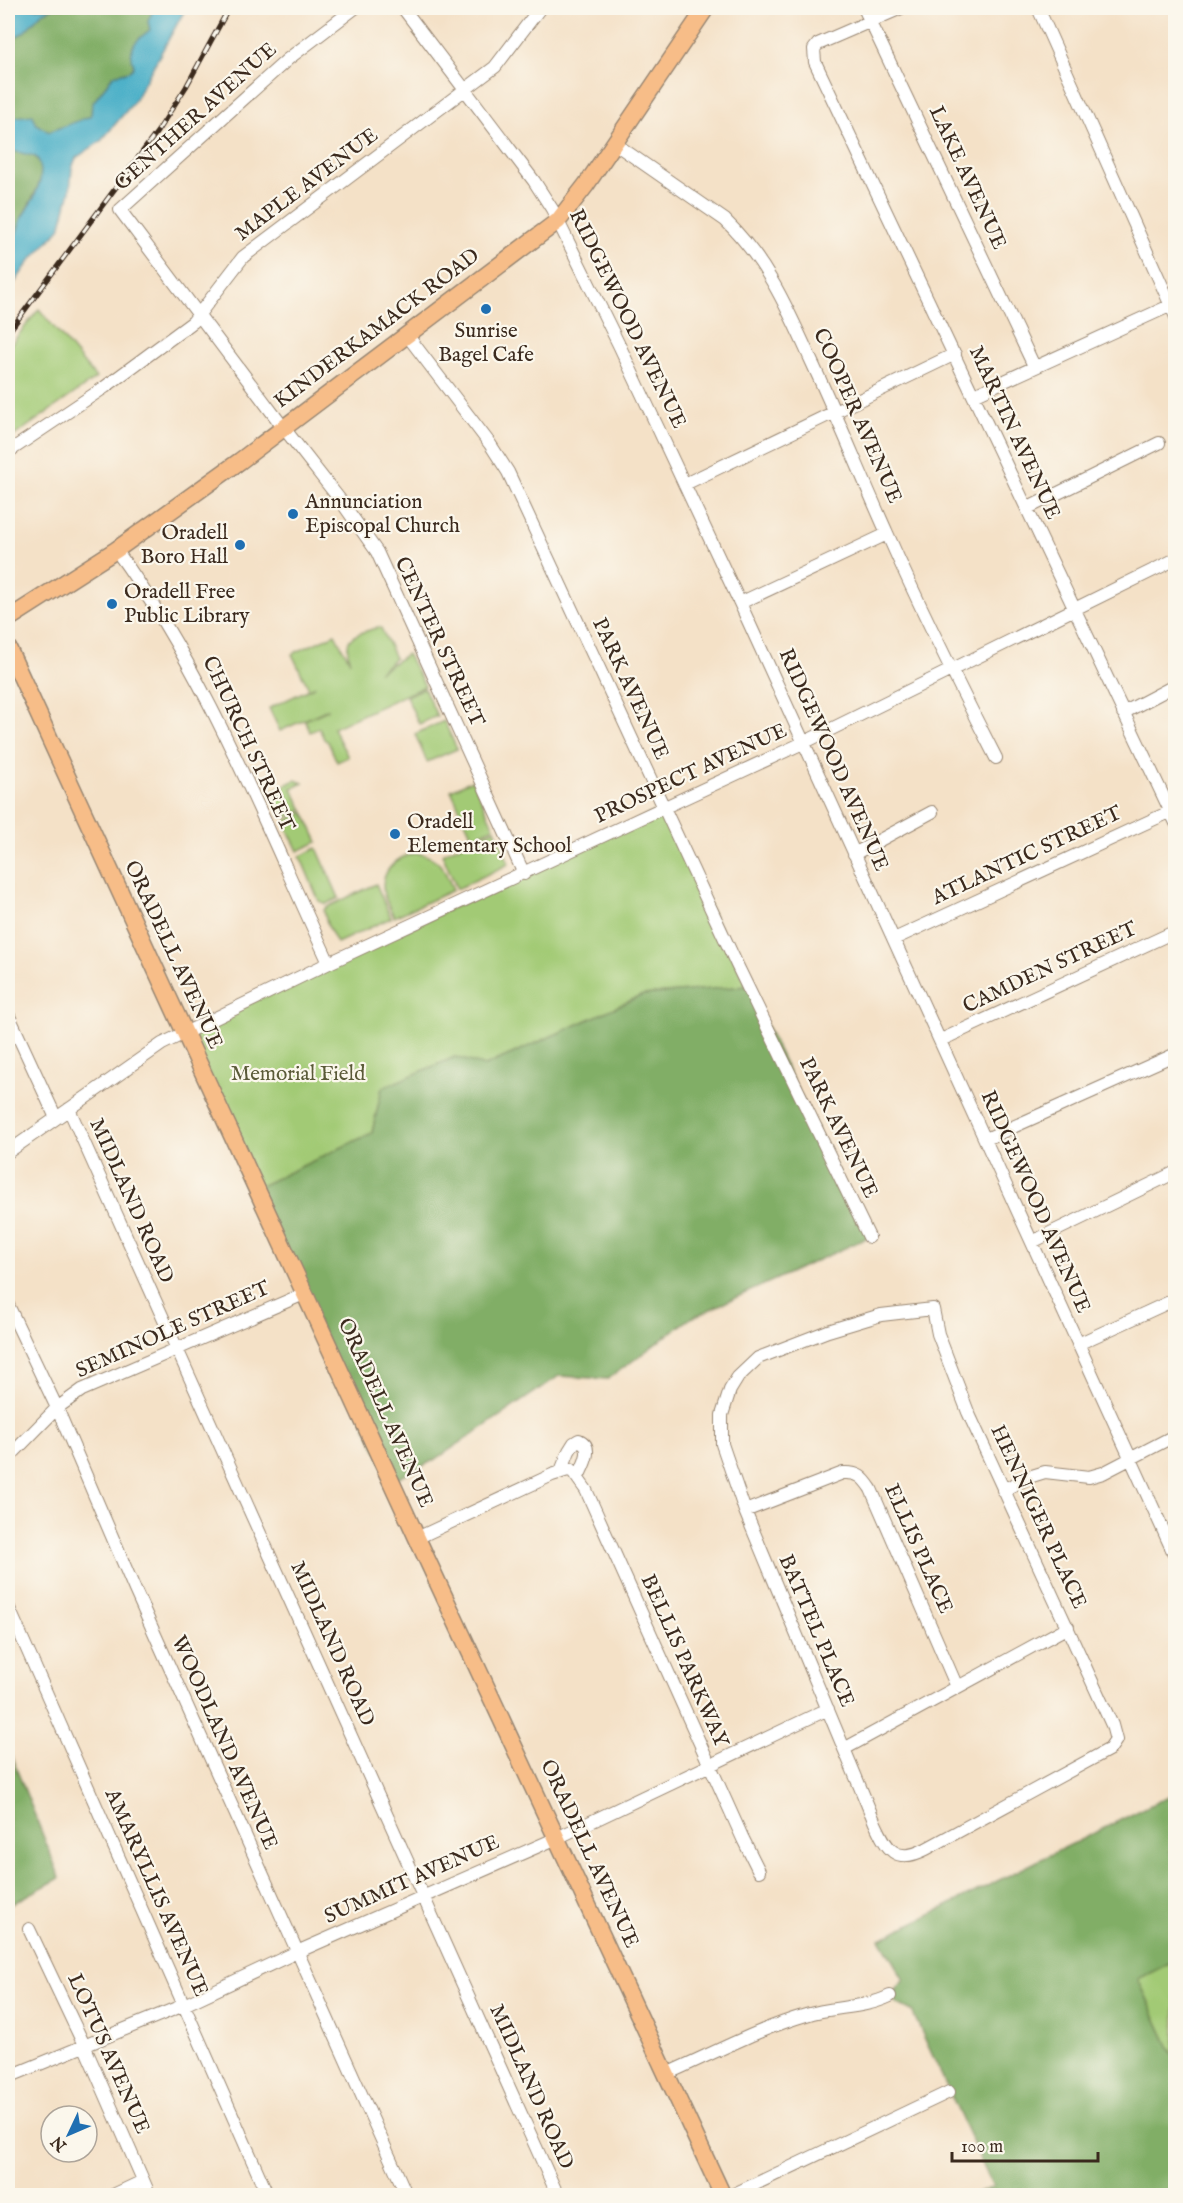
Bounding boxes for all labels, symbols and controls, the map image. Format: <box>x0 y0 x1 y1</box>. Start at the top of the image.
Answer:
street label: GENTHER AVENUE <box>109 37 283 197</box>
street label: LAKE AVENUE <box>922 102 1012 254</box>
street label: MAPLE AVENUE <box>230 122 384 248</box>
street label: RIDGEWOOD AVENUE <box>562 205 692 433</box>
street label: KINDERKAMACK ROAD <box>269 243 485 415</box>
marker: Sunrise Bagel Cafe <box>479 302 493 316</box>
place label: Sunrise Bagel Cafe <box>438 318 534 369</box>
street label: COOPER AVENUE <box>806 324 908 508</box>
street label: MARTIN AVENUE <box>962 342 1066 524</box>
place label: Annunciation Episcopal Church <box>304 489 460 540</box>
marker: Annunciation Episcopal Church <box>286 507 300 521</box>
place label: Oradell Boro Hall <box>141 520 228 571</box>
marker: Oradell Boro Hall <box>233 538 247 552</box>
street label: CENTER STREET <box>388 553 490 732</box>
place label: Oradell Free Public Library <box>124 579 250 630</box>
marker: Oradell Free Public Library <box>105 597 119 611</box>
street label: PARK AVENUE <box>585 614 675 764</box>
street label: RIDGEWOOD AVENUE <box>772 645 894 875</box>
street label: CHURCH STREET <box>196 652 301 837</box>
street label: PROSPECT AVENUE <box>590 718 792 830</box>
street label: ATLANTIC STREET <box>927 800 1127 912</box>
place label: Oradell Elementary School <box>407 809 572 860</box>
marker: Oradell Elementary School <box>388 827 402 841</box>
street label: ORADELL AVENUE <box>117 856 229 1054</box>
street label: CAMDEN STREET <box>959 916 1142 1020</box>
street label: PARK AVENUE <box>792 1053 884 1203</box>
park label: Memorial Field <box>231 1061 366 1088</box>
street label: RIDGEWOOD AVENUE <box>974 1087 1096 1317</box>
street label: MIDLAND ROAD <box>83 1114 179 1288</box>
street label: SEMINOLE STREET <box>72 1275 275 1385</box>
street label: ORADELL AVENUE <box>331 1314 439 1512</box>
street label: HENNIGER PLACE <box>984 1421 1092 1613</box>
street label: ELLIS PLACE <box>877 1480 959 1618</box>
street label: BATTEL PLACE <box>772 1551 860 1711</box>
street label: MIDLAND ROAD <box>284 1557 380 1731</box>
street label: BELLIS PARKWAY <box>634 1570 735 1753</box>
street label: WOODLAND AVENUE <box>165 1632 283 1854</box>
street label: ORADELL AVENUE <box>533 1755 645 1953</box>
street label: AMARYLLIS AVENUE <box>98 1784 214 2001</box>
street label: SUMMIT AVENUE <box>320 1829 504 1931</box>
street label: LOTUS AVENUE <box>61 1970 155 2138</box>
street label: MIDLAND ROAD <box>483 2000 579 2174</box>
north arrow <box>39 2104 99 2164</box>
scale bar <box>952 2125 1098 2163</box>
text: N <box>48 2131 72 2156</box>
text: 100 m <box>961 2136 1003 2159</box>

